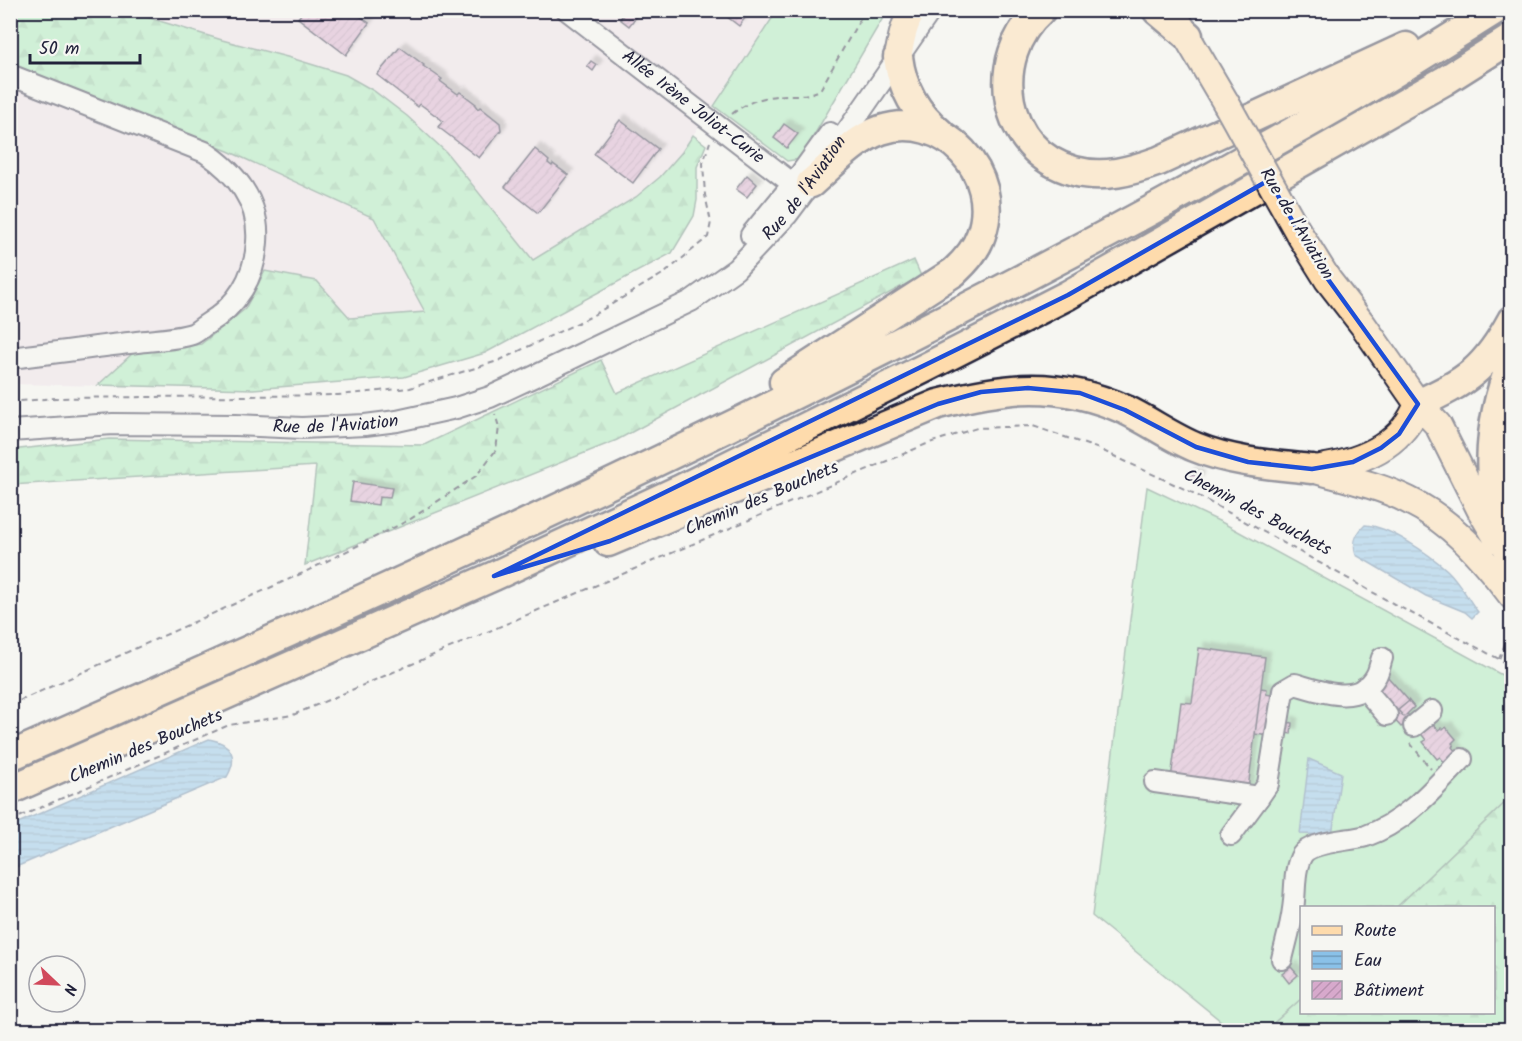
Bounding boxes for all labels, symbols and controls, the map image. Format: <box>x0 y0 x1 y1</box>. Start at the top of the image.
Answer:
scale bar <box>30 27 140 65</box>
text: 50 m <box>39 35 79 64</box>
street label: Allée Irène Joliot-Curie <box>615 42 771 172</box>
street label: Rue de l'Aviation <box>755 129 854 248</box>
street label: Rue de l'Aviation <box>1251 162 1341 286</box>
street label: Rue de l'Aviation <box>272 406 400 443</box>
street label: Chemin des Bouchets <box>681 453 844 545</box>
street label: Chemin des Bouchets <box>1178 462 1337 565</box>
street label: Chemin des Bouchets <box>65 701 228 793</box>
legend <box>1300 906 1495 1014</box>
text: Route <box>1354 917 1396 946</box>
text: Eau <box>1354 947 1382 976</box>
north arrow <box>27 954 87 1014</box>
text: Bâtiment <box>1354 977 1425 1006</box>
text: N <box>56 980 83 999</box>

